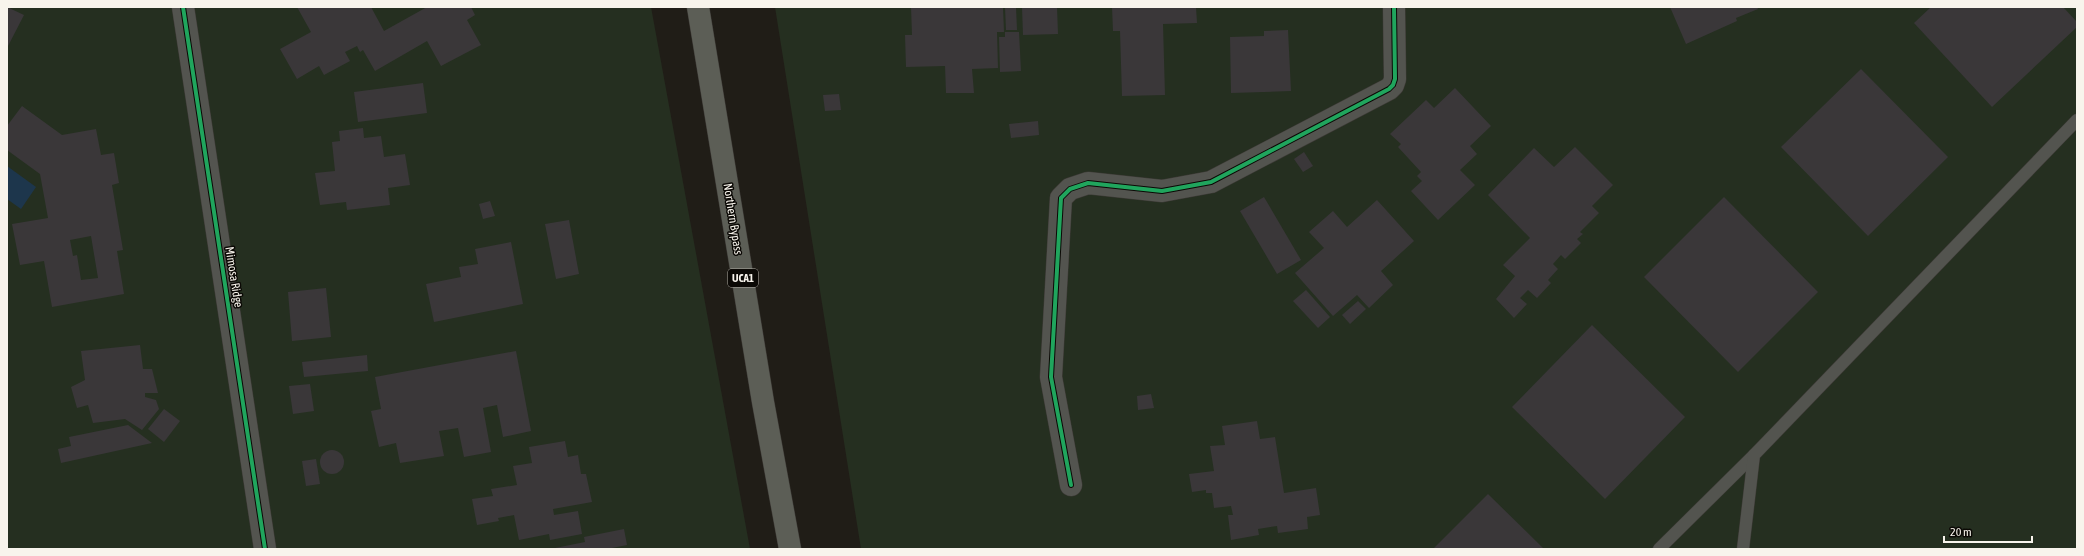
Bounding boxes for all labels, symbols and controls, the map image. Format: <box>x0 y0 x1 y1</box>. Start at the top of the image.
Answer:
street label: Northern Bypass <box>720 182 746 256</box>
street label: Mimosa Ridge <box>222 246 246 308</box>
road number: UCA1 <box>728 269 758 287</box>
scale bar <box>1944 518 2032 544</box>
text: 20 m <box>1950 525 1972 539</box>

